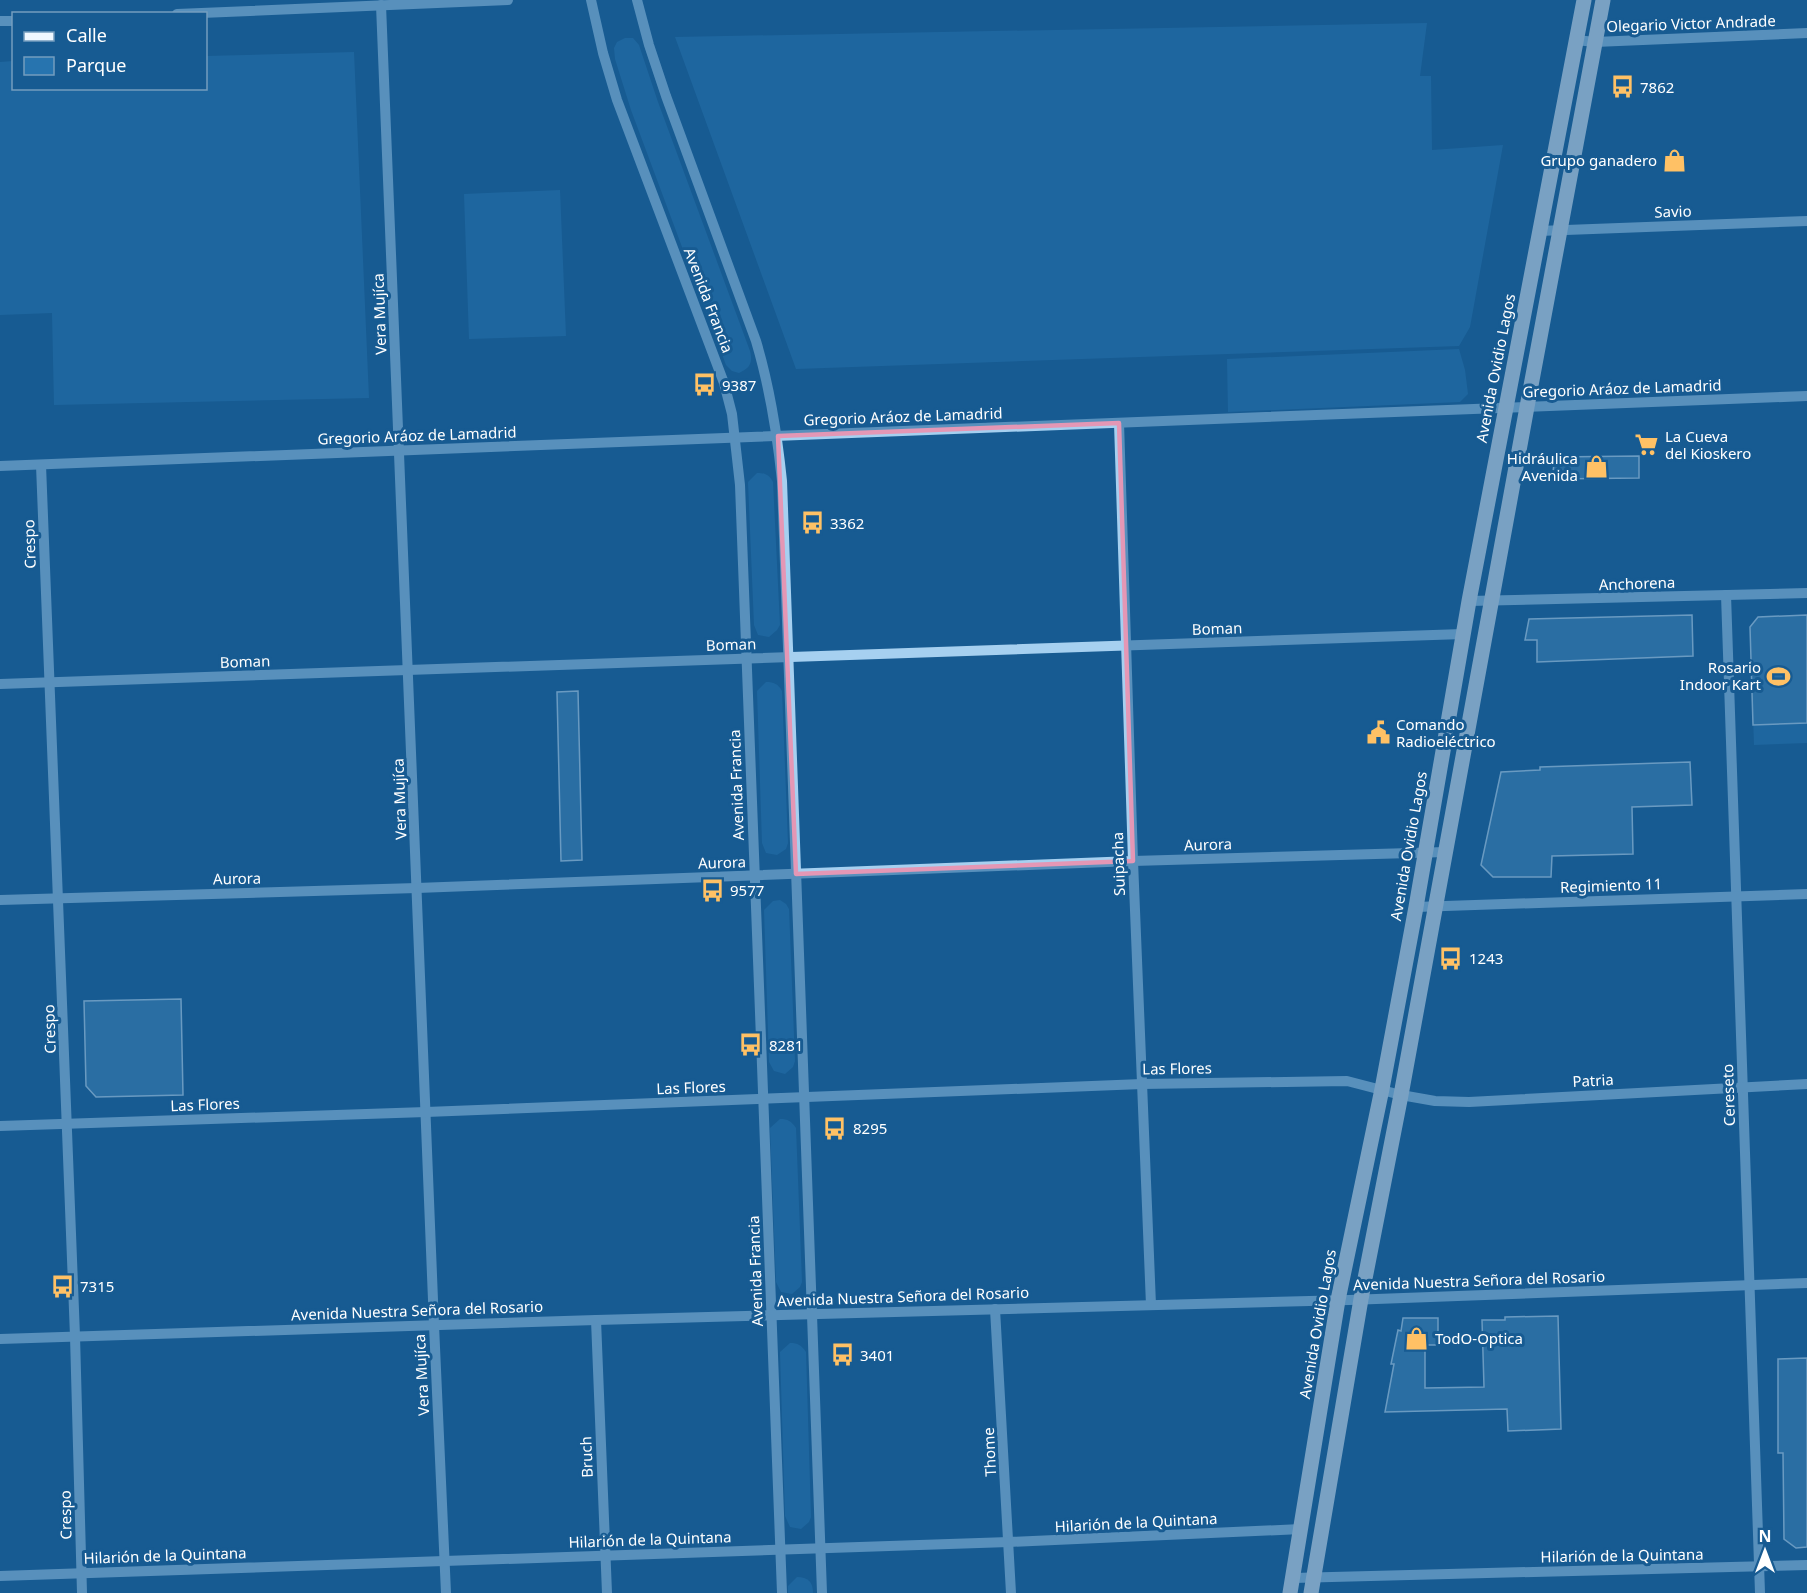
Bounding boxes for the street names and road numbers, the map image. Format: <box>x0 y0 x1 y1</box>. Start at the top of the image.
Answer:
street label: Olegario Victor Andrade <box>1606 10 1776 36</box>
street label: Savio <box>1654 200 1692 222</box>
street label: Avenida Francia <box>680 245 738 355</box>
street label: Vera Mujíca <box>368 273 390 355</box>
street label: Avenida Ovidio Lagos <box>1471 292 1519 444</box>
street label: Gregorio Aráoz de Lamadrid <box>1522 375 1722 401</box>
street label: Gregorio Aráoz de Lamadrid <box>803 403 1003 429</box>
street label: Gregorio Aráoz de Lamadrid <box>317 422 517 448</box>
street label: Crespo <box>18 519 40 569</box>
street label: Anchorena <box>1598 572 1676 594</box>
street label: Boman <box>1191 617 1243 639</box>
street label: Boman <box>705 633 757 655</box>
street label: Boman <box>219 650 271 672</box>
street label: Avenida Francia <box>724 729 748 841</box>
street label: Vera Mujíca <box>388 758 410 840</box>
street label: Avenida Ovidio Lagos <box>1385 770 1431 922</box>
street label: Suipacha <box>1107 832 1129 896</box>
street label: Aurora <box>1184 833 1232 855</box>
street label: Aurora <box>698 851 746 873</box>
street label: Aurora <box>213 868 261 888</box>
street label: Regimiento 11 <box>1560 873 1662 897</box>
street label: Crespo <box>38 1004 60 1054</box>
street label: Las Flores <box>1142 1057 1212 1079</box>
street label: Cereseto <box>1717 1063 1739 1127</box>
street label: Patria <box>1572 1069 1614 1091</box>
street label: Las Flores <box>656 1076 726 1098</box>
street label: Las Flores <box>170 1093 240 1115</box>
street label: Avenida Francia <box>743 1215 767 1327</box>
street label: Avenida Ovidio Lagos <box>1294 1248 1340 1400</box>
street label: Avenida Nuestra Señora del Rosario <box>1353 1266 1605 1294</box>
street label: Avenida Nuestra Señora del Rosario <box>777 1282 1029 1310</box>
street label: Avenida Nuestra Señora del Rosario <box>291 1296 543 1324</box>
street label: Vera Mujíca <box>409 1334 433 1416</box>
street label: Thome <box>978 1427 1000 1477</box>
street label: Bruch <box>575 1436 597 1478</box>
street label: Crespo <box>55 1490 75 1540</box>
street label: Hilarión de la Quintana <box>1054 1508 1218 1536</box>
street label: Hilarión de la Quintana <box>568 1526 732 1552</box>
street label: Hilarión de la Quintana <box>83 1542 247 1568</box>
street label: Hilarión de la Quintana <box>1540 1544 1704 1566</box>

